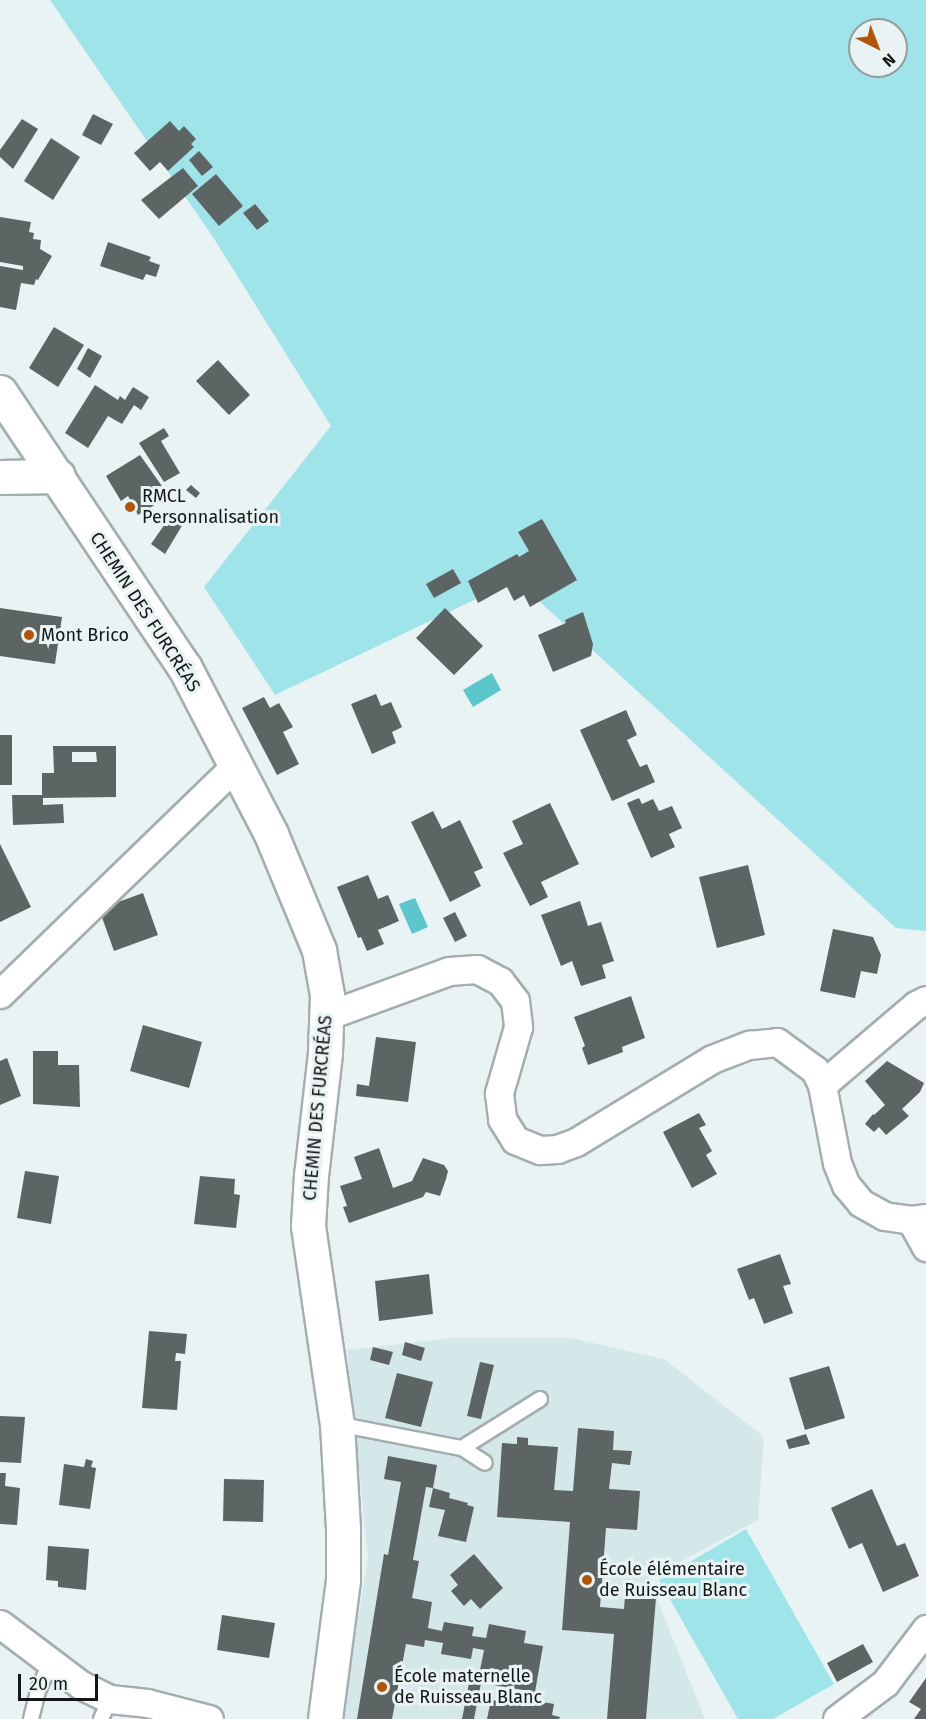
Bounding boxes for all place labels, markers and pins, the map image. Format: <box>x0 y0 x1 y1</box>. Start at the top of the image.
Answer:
place label: RMCL Personnalisation <box>142 486 279 528</box>
marker: RMCL Personnalisation <box>123 500 137 514</box>
place label: Mont Brico <box>41 624 129 646</box>
marker: Mont Brico <box>22 628 36 642</box>
place label: École élémentaire de Ruisseau Blanc <box>599 1559 747 1602</box>
marker: École élémentaire de Ruisseau Blanc <box>580 1573 594 1587</box>
place label: École maternelle de Ruisseau Blanc <box>394 1666 542 1708</box>
marker: École maternelle de Ruisseau Blanc <box>375 1680 389 1694</box>

